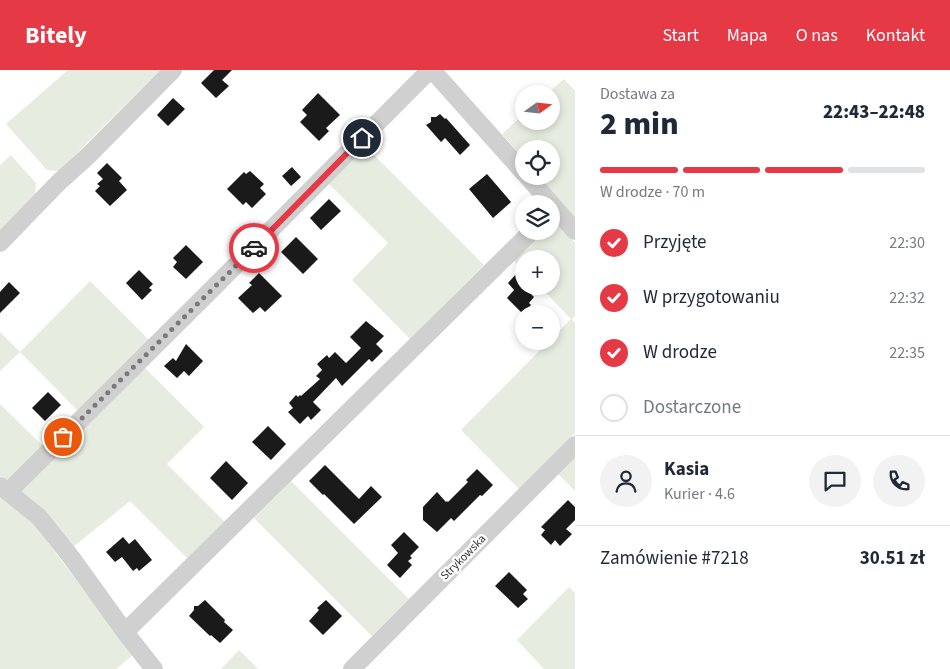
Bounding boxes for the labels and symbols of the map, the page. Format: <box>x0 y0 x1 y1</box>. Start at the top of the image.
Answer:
north arrow <box>515 85 560 130</box>
pin <box>341 117 383 159</box>
courier <box>229 223 279 273</box>
pin <box>42 416 84 458</box>
street label: Strykowska <box>437 531 490 584</box>

